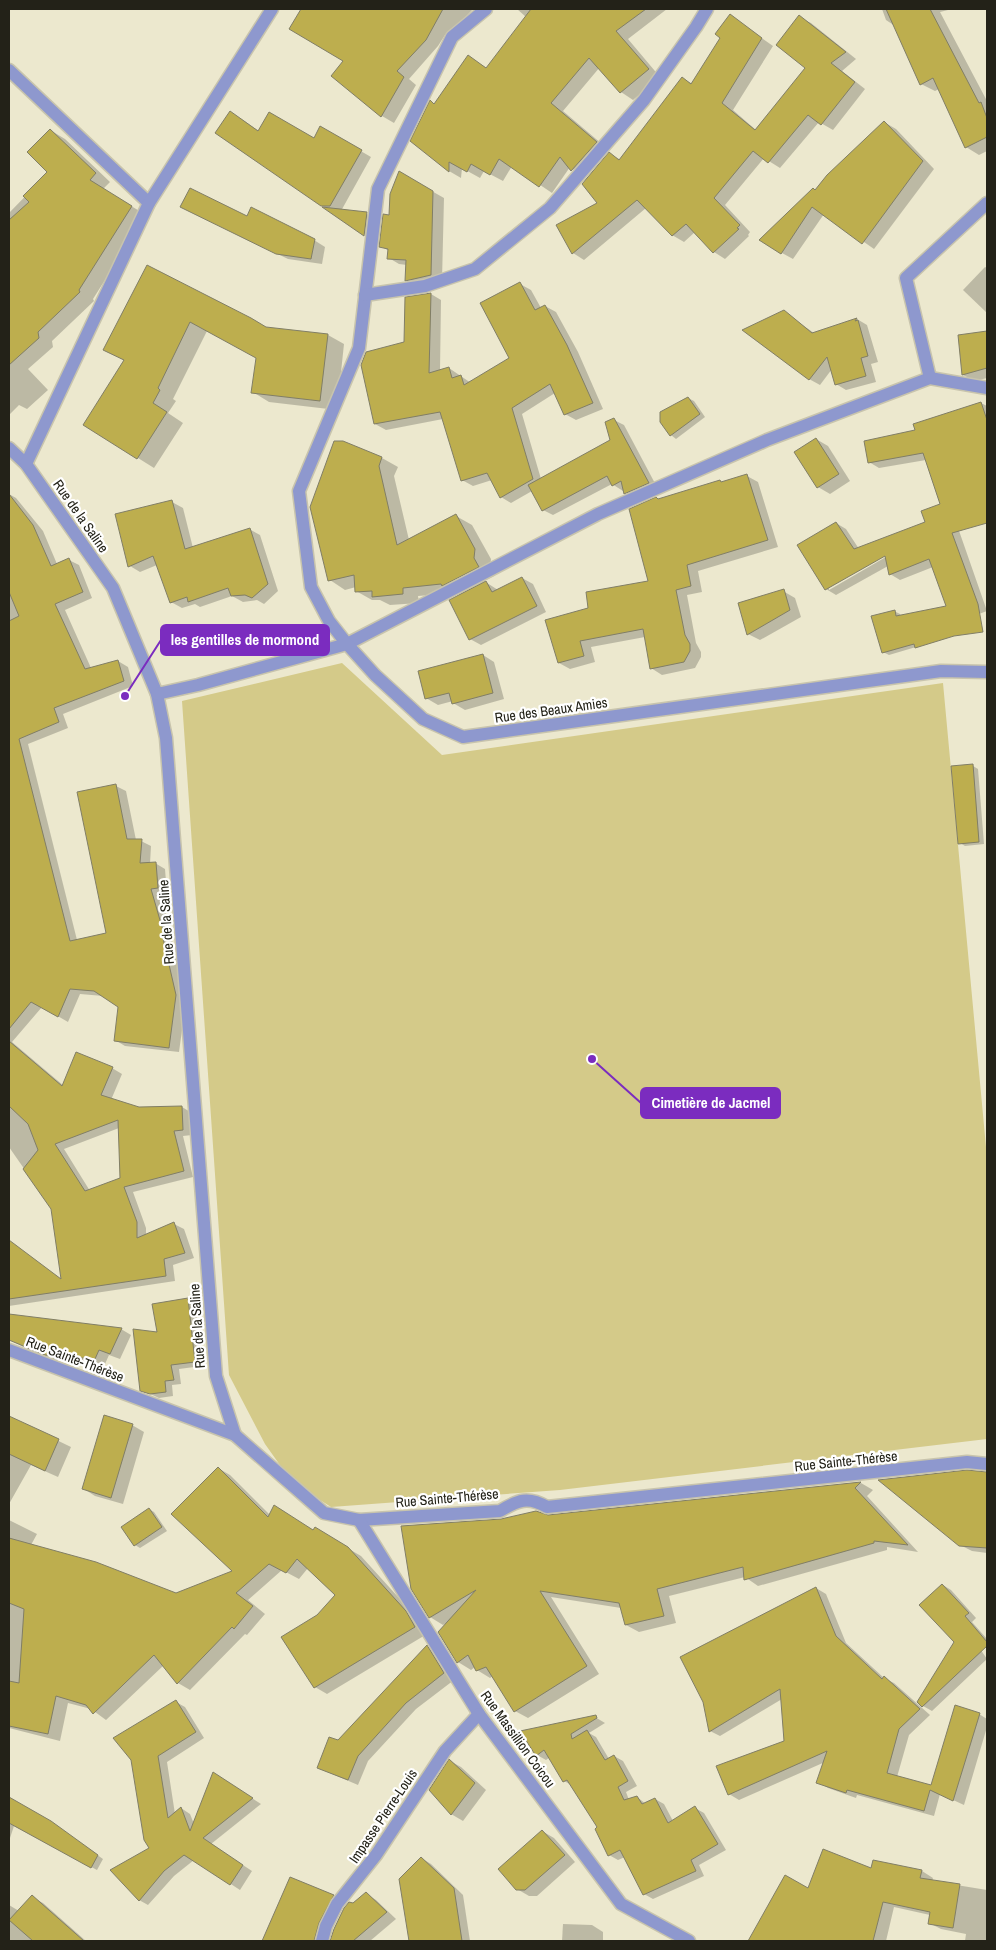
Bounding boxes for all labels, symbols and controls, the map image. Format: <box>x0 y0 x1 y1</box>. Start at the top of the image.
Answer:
street label: Rue de la Saline <box>49 476 113 556</box>
callout: les gentilles de mormond <box>161 625 329 655</box>
text: les gentilles de mormond <box>171 629 319 650</box>
street label: Rue des Beaux Amies <box>493 693 609 727</box>
street label: Rue de la Saline <box>154 879 178 965</box>
callout: Cimetière de Jacmel <box>641 1088 780 1118</box>
text: Cimetière de Jacmel <box>652 1092 770 1113</box>
street label: Rue de la Saline <box>185 1283 209 1369</box>
street label: Rue Sainte-Thérèse <box>24 1332 126 1386</box>
street label: Rue Sainte-Thérèse <box>794 1447 898 1475</box>
street label: Rue Sainte-Thérèse <box>395 1485 499 1511</box>
street label: Rue Massillion Coicou <box>477 1687 559 1791</box>
street label: Impasse Pierre-Louis <box>345 1765 421 1867</box>

